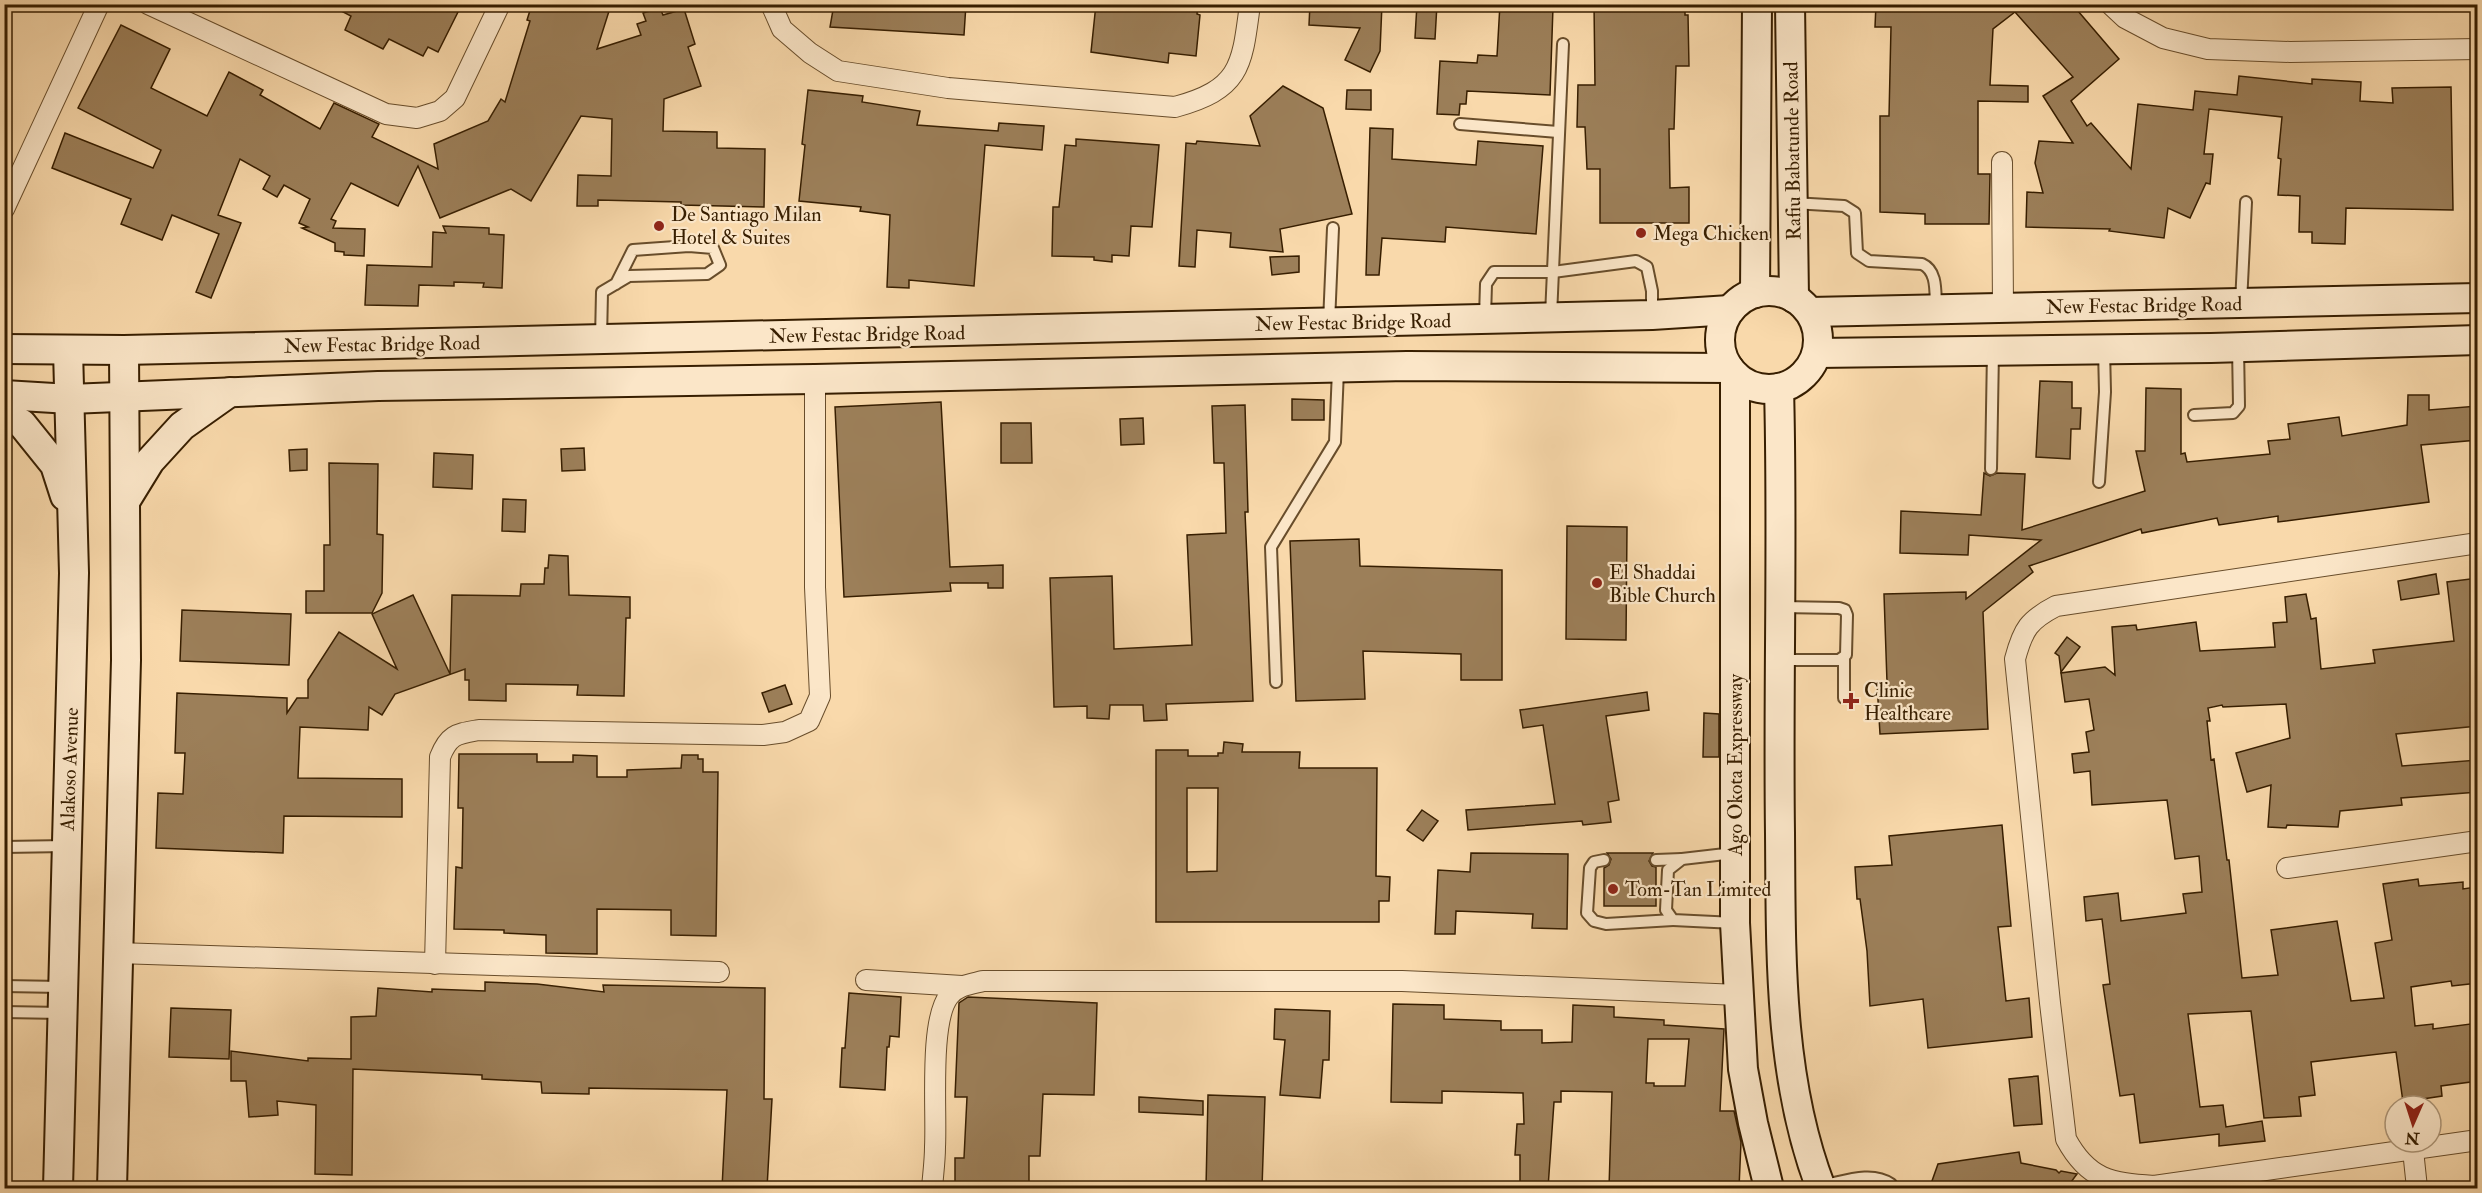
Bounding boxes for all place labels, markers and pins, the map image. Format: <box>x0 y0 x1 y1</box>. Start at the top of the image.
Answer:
place label: De Santiago Milan Hotel & Suites <box>671 202 821 250</box>
marker: De Santiago Milan Hotel & Suites <box>652 219 666 233</box>
place label: Mega Chicken <box>1653 221 1769 246</box>
marker: Mega Chicken <box>1634 226 1648 240</box>
place label: El Shaddai Bible Church <box>1609 560 1716 608</box>
marker: El Shaddai Bible Church <box>1590 576 1604 590</box>
place label: Clinic Healthcare <box>1864 678 1951 726</box>
marker: Clinic Healthcare <box>1842 692 1860 710</box>
place label: Tom-Tan Limited <box>1625 877 1772 902</box>
marker: Tom-Tan Limited <box>1606 882 1620 896</box>

